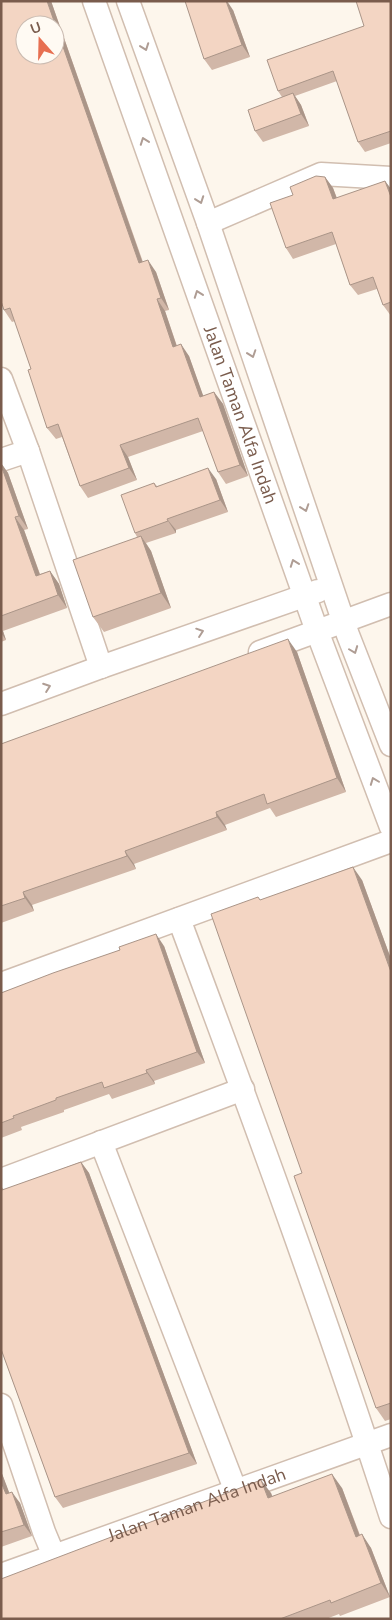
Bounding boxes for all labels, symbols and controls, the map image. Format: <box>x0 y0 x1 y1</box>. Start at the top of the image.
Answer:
north arrow <box>15 15 65 65</box>
text: U <box>28 18 44 39</box>
one-way arrow <box>139 42 149 51</box>
one-way arrow <box>140 137 150 146</box>
one-way arrow <box>194 195 204 204</box>
one-way arrow <box>194 290 204 299</box>
street label: Jalan Taman Alfa Indah <box>198 321 283 507</box>
one-way arrow <box>247 349 257 358</box>
one-way arrow <box>299 503 309 511</box>
one-way arrow <box>290 559 300 567</box>
one-way arrow <box>195 628 204 638</box>
one-way arrow <box>348 646 358 654</box>
one-way arrow <box>42 683 51 693</box>
one-way arrow <box>369 777 380 786</box>
street label: Jalan Taman Alfa Indah <box>104 1462 289 1548</box>

